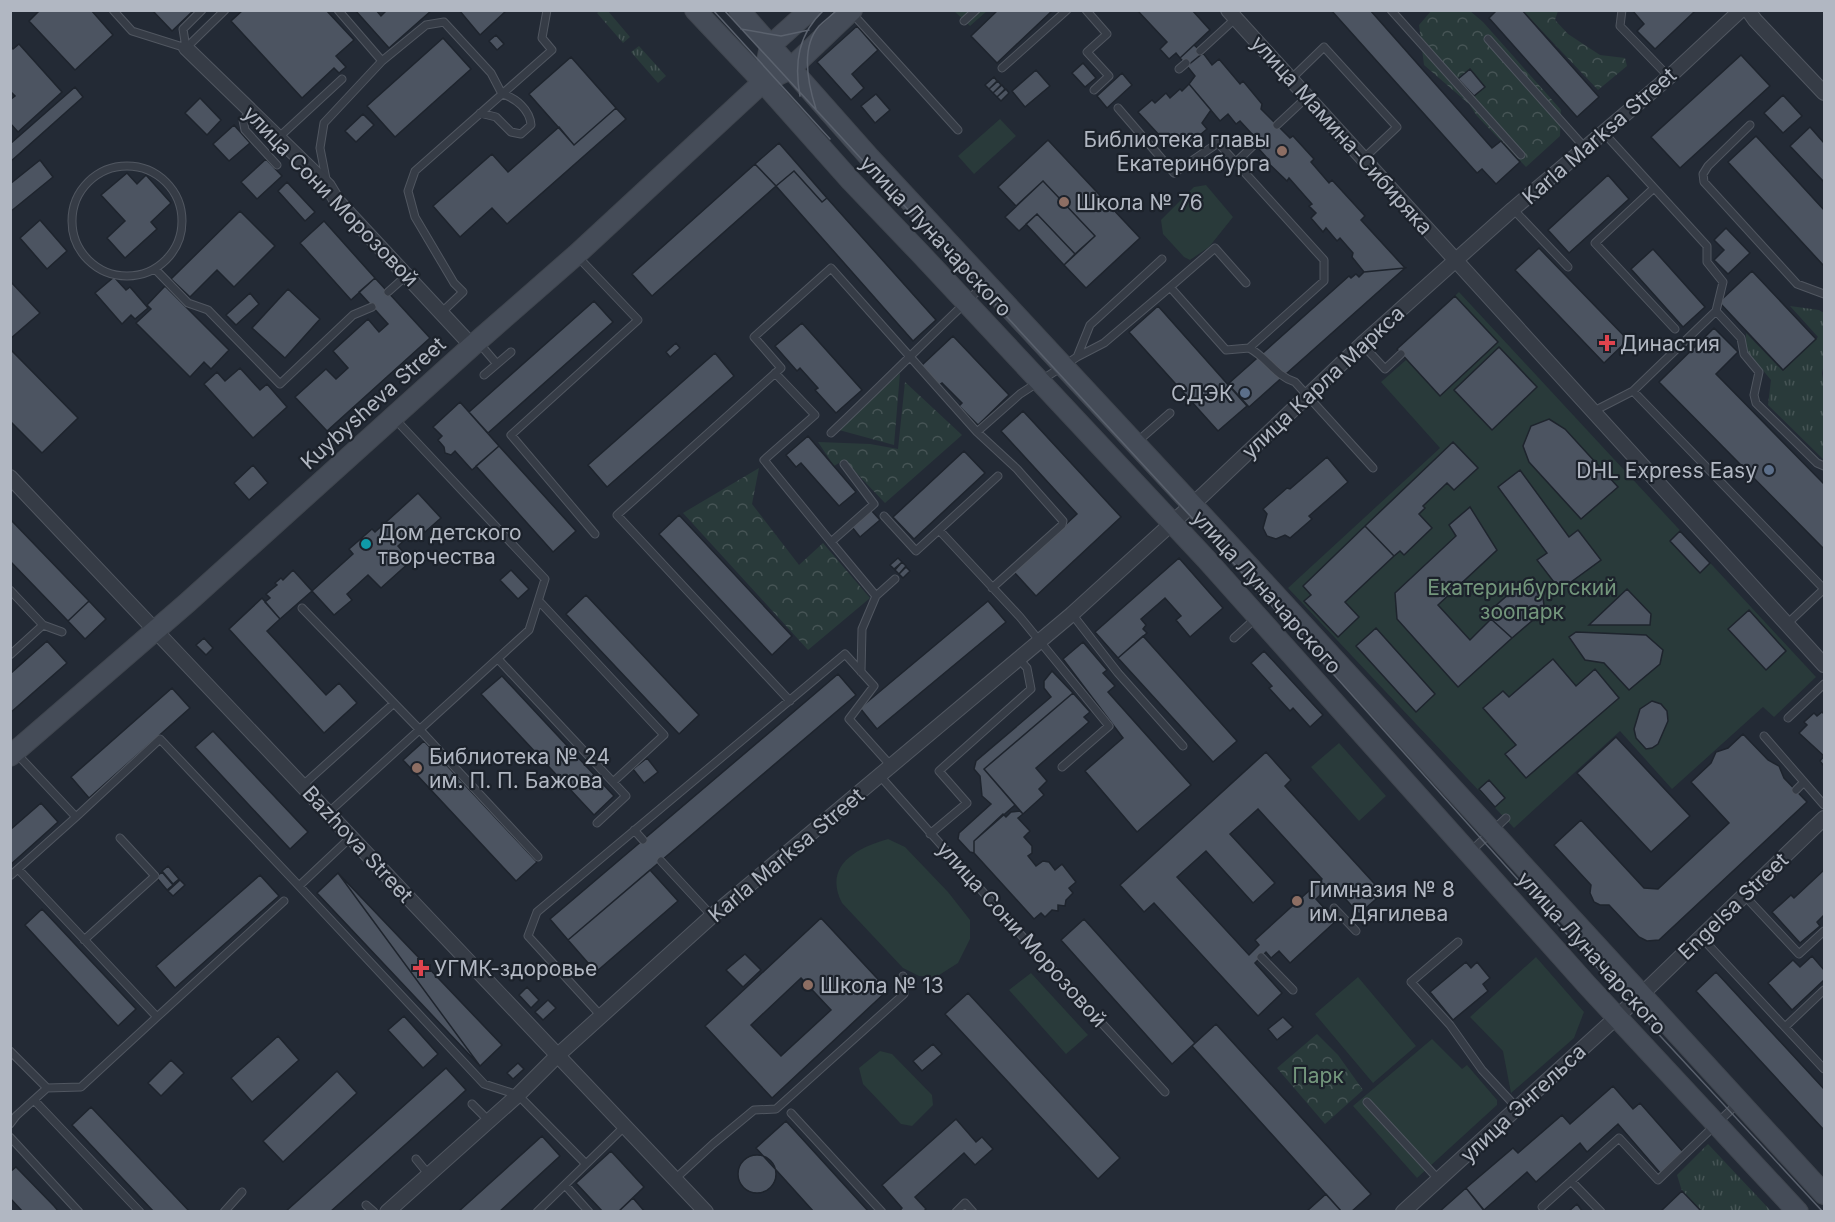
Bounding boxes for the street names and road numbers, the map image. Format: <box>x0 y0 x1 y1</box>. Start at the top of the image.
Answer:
street label: улица Мамина-Сибиряка <box>1246 30 1438 240</box>
street label: Karla Marksa Street <box>1517 62 1681 210</box>
street label: улица Сони Морозовой <box>238 101 424 291</box>
street label: улица Луначарского <box>855 150 1017 322</box>
street label: улица Карла Маркса <box>1237 300 1409 464</box>
street label: Kuybysheva Street <box>296 331 451 475</box>
street label: улица Луначарского <box>1187 505 1347 679</box>
street label: Bazhova Street <box>298 780 419 908</box>
street label: Karla Marksa Street <box>703 783 869 927</box>
street label: улица Сони Морозовой <box>932 836 1112 1032</box>
street label: Engelsa Street <box>1673 847 1793 965</box>
street label: улица Луначарского <box>1512 866 1672 1040</box>
street label: улица Энгельса <box>1455 1039 1591 1167</box>

